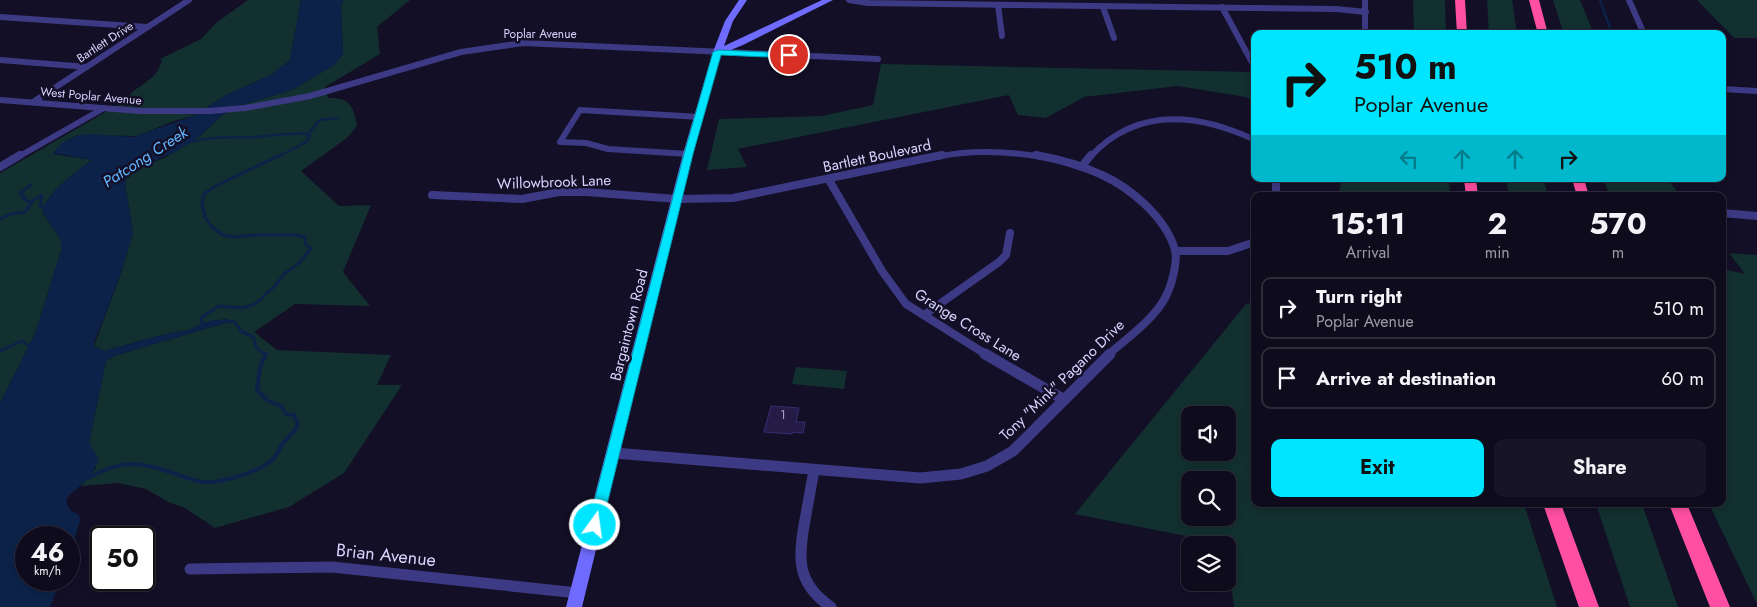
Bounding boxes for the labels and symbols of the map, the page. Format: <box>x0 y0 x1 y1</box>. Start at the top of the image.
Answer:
street label: Bartlett Drive <box>73 17 137 67</box>
street label: Poplar Avenue <box>503 25 577 43</box>
pin <box>768 34 810 76</box>
street label: West Poplar Avenue <box>40 83 142 109</box>
water label: Patcong Creek <box>98 120 193 193</box>
street label: Bartlett Boulevard <box>821 134 933 178</box>
street label: Willowbrook Lane <box>496 169 612 195</box>
street label: Bargaintown Road <box>604 267 654 383</box>
street label: Grange Cross Lane <box>910 283 1026 367</box>
street label: Tony "Mink" Pagano Drive <box>995 314 1130 446</box>
house number: 1 <box>780 406 786 424</box>
position arrow <box>568 498 620 550</box>
speed limit sign: 50 <box>90 526 155 591</box>
street label: Brian Avenue <box>335 537 437 573</box>

